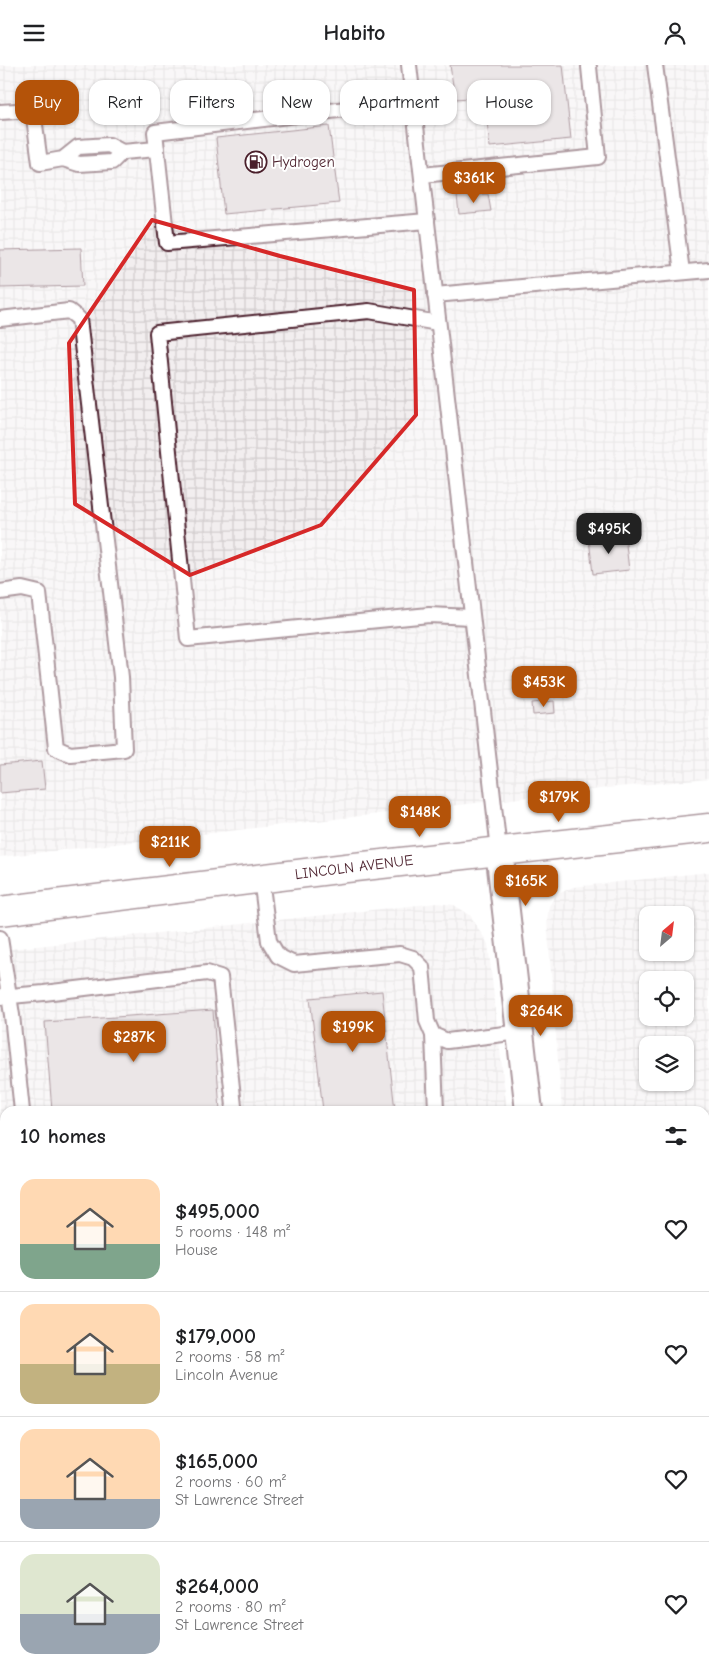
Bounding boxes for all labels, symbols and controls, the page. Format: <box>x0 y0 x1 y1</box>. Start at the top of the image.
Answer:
icon: menu <box>20 19 48 47</box>
icon: person <box>661 19 689 47</box>
text: Habito <box>324 20 385 46</box>
chip: Buy <box>15 80 79 125</box>
chip: Rent <box>89 80 160 125</box>
chip: Filters <box>170 80 253 125</box>
chip: New <box>263 80 330 125</box>
chip: Apartment <box>340 80 457 125</box>
chip: House <box>467 80 551 125</box>
fuel station icon: Hydrogen <box>244 150 268 174</box>
place label: Hydrogen <box>272 153 335 171</box>
pin: $361K <box>439 161 509 204</box>
text: $361K <box>453 169 495 187</box>
pin: $495K <box>574 513 644 555</box>
text: $495K <box>587 520 631 538</box>
pin: $453K <box>509 665 579 708</box>
text: $453K <box>523 673 565 691</box>
pin: $179K <box>524 781 594 823</box>
text: $179K <box>539 788 579 806</box>
pin: $148K <box>385 795 455 838</box>
text: $148K <box>400 803 440 821</box>
pin: $211K <box>135 825 205 868</box>
text: $211K <box>150 833 190 851</box>
street label: LINCOLN AVENUE <box>294 851 414 883</box>
pin: $165K <box>491 865 561 907</box>
text: $165K <box>505 872 547 890</box>
north arrow <box>639 906 694 961</box>
map controls <box>639 906 694 1091</box>
button: locate <box>639 971 694 1026</box>
pin: $264K <box>506 995 576 1037</box>
text: $264K <box>520 1002 562 1020</box>
pin: $199K <box>318 1011 388 1053</box>
text: $199K <box>332 1018 374 1036</box>
pin: $287K <box>99 1021 169 1063</box>
text: $287K <box>113 1028 155 1046</box>
button: layers <box>639 1036 694 1091</box>
icon: filters <box>662 1122 690 1150</box>
text: 10 homes <box>20 1124 106 1148</box>
icon: home <box>60 1199 120 1259</box>
text: $495,000 <box>175 1199 260 1223</box>
icon: heart <box>662 1215 690 1243</box>
text: 5 rooms · 148 m² <box>175 1223 290 1241</box>
text: House <box>175 1241 218 1259</box>
icon: home <box>60 1324 120 1384</box>
text: $179,000 <box>175 1324 256 1348</box>
icon: heart <box>662 1340 690 1368</box>
text: 2 rooms · 58 m² <box>175 1348 285 1366</box>
text: Lincoln Avenue <box>175 1366 278 1384</box>
icon: home <box>60 1449 120 1509</box>
text: $165,000 <box>175 1449 258 1473</box>
icon: heart <box>662 1465 690 1493</box>
text: 2 rooms · 60 m² <box>175 1473 286 1491</box>
text: St Lawrence Street <box>175 1491 303 1509</box>
icon: home <box>60 1574 120 1634</box>
text: $264,000 <box>175 1574 259 1598</box>
icon: heart <box>662 1590 690 1618</box>
text: 2 rooms · 80 m² <box>175 1598 286 1616</box>
text: St Lawrence Street <box>175 1616 303 1634</box>

